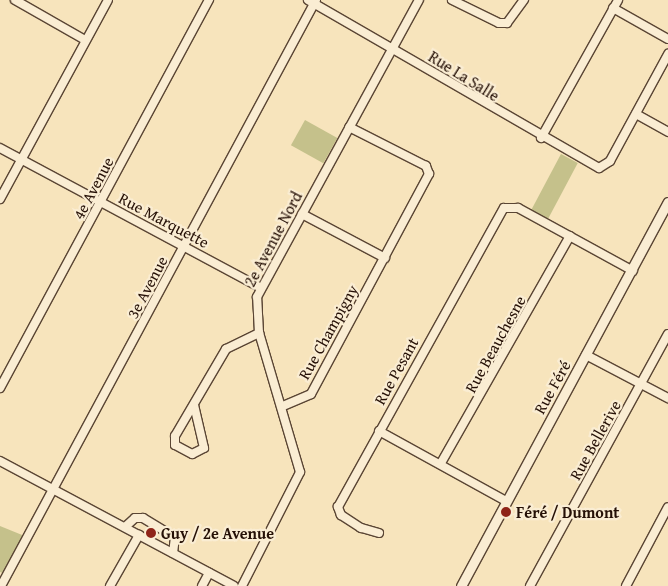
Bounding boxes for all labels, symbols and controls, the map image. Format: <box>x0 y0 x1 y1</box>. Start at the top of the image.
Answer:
street label: Rue La Salle <box>425 47 503 105</box>
street label: 4e Avenue <box>69 154 117 222</box>
street label: Rue Marquette <box>116 188 212 252</box>
street label: 2e Avenue Nord <box>240 188 306 290</box>
street label: 3e Avenue <box>123 253 171 321</box>
street label: Rue Champigny <box>294 281 362 383</box>
street label: Rue Beauchesne <box>460 292 530 396</box>
street label: Rue Pesant <box>370 334 422 408</box>
street label: Rue Féré <box>529 357 575 417</box>
street label: Rue Bellerive <box>565 397 625 483</box>
place label: Féré / Dumont <box>516 502 619 522</box>
marker: Féré / Dumont <box>500 506 512 518</box>
place label: Guy / 2e Avenue <box>161 523 274 543</box>
marker: Guy / 2e Avenue <box>145 527 157 539</box>

